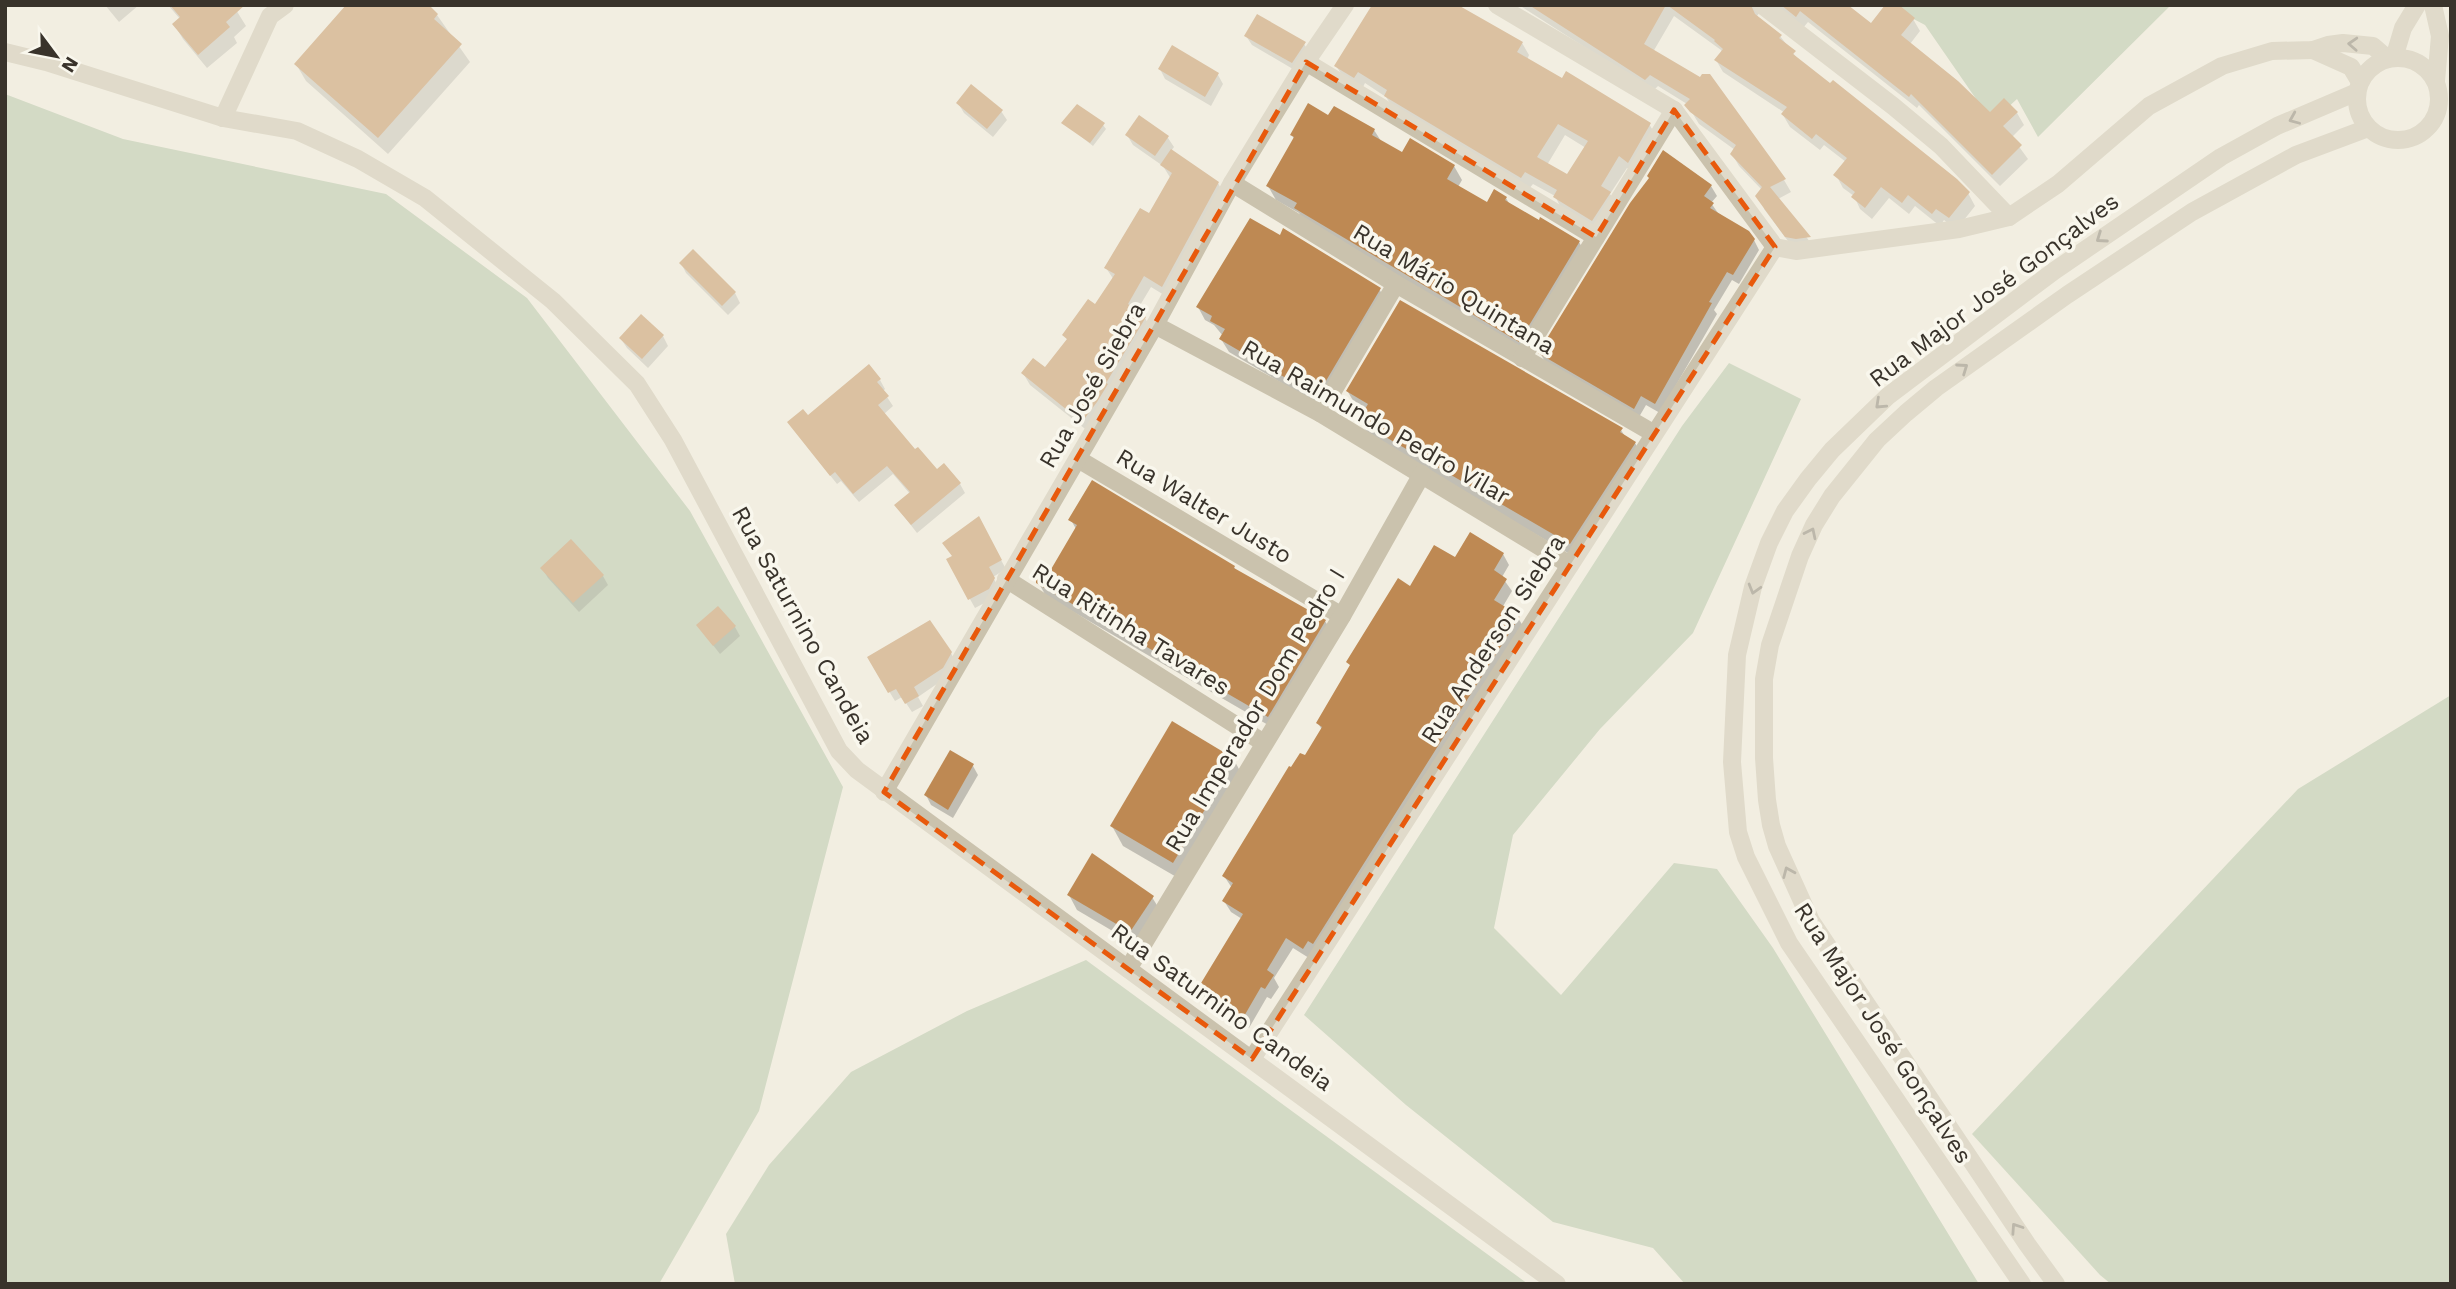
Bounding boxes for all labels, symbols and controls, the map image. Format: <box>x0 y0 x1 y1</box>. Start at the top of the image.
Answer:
north arrow <box>21 21 91 91</box>
one-way arrow <box>2347 37 2358 52</box>
text: N <box>57 53 83 77</box>
one-way arrow <box>2289 110 2301 124</box>
street label: Rua Major José Gonçalves <box>1864 187 2124 393</box>
street label: Rua Mário Quintana <box>1348 218 1560 360</box>
one-way arrow <box>2096 230 2109 242</box>
street label: Rua José Siebra <box>1033 297 1151 473</box>
street label: Rua Raimundo Pedro Vilar <box>1237 334 1515 510</box>
one-way arrow <box>1955 364 1968 377</box>
one-way arrow <box>1875 396 1888 408</box>
street label: Rua Walter Justo <box>1111 443 1297 569</box>
street label: Rua Saturnino Candeia <box>726 501 880 749</box>
one-way arrow <box>1802 528 1816 540</box>
street label: Rua Anderson Siebra <box>1415 529 1571 749</box>
street label: Rua Ritinha Tavares <box>1027 557 1235 701</box>
street label: Rua Imperador Dom Pedro I <box>1159 563 1351 857</box>
one-way arrow <box>1747 582 1762 594</box>
one-way arrow <box>1782 867 1796 879</box>
street label: Rua Major José Gonçalves <box>1788 897 1978 1169</box>
street label: Rua Saturnino Candeia <box>1106 917 1338 1097</box>
one-way arrow <box>2012 1223 2024 1236</box>

